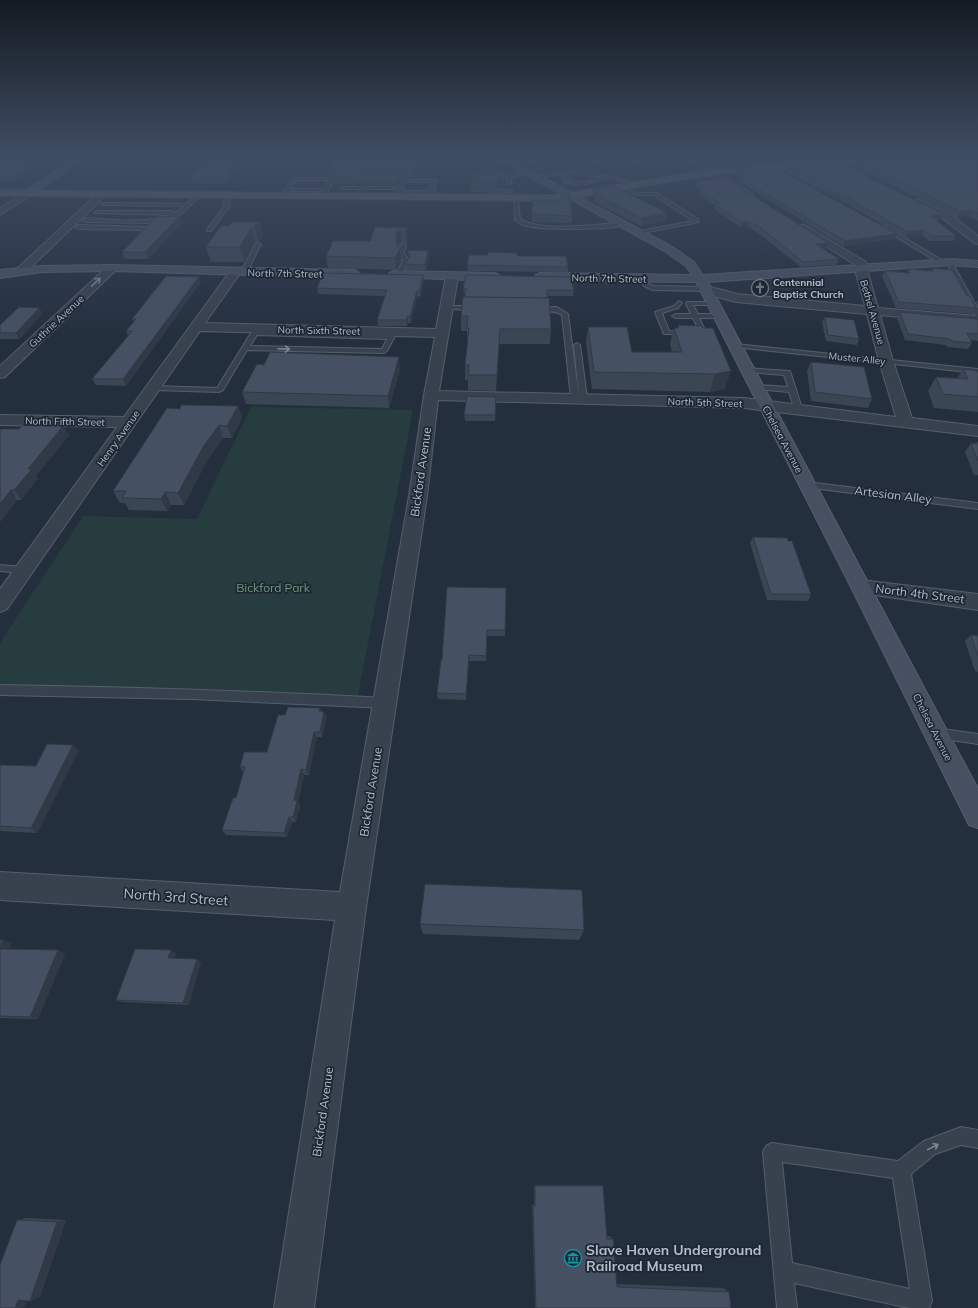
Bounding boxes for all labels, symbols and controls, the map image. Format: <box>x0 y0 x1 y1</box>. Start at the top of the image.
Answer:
street label: North 7th Street <box>248 266 323 281</box>
street label: North 7th Street <box>572 271 647 286</box>
place label: Centennial Baptist Church <box>773 276 844 301</box>
one-way arrow <box>91 278 101 287</box>
church icon: Centennial Baptist Church <box>750 278 770 298</box>
street label: Bethel Avenue <box>857 278 888 346</box>
street label: Guthrie Avenue <box>26 292 87 350</box>
street label: North Sixth Street <box>278 323 361 338</box>
one-way arrow <box>277 345 290 352</box>
street label: Muster Alley <box>828 349 887 368</box>
street label: North 5th Street <box>667 395 743 410</box>
street label: Chelsea Avenue <box>759 403 806 475</box>
street label: Henry Avenue <box>94 408 143 469</box>
street label: North Fifth Street <box>25 414 106 429</box>
street label: Bickford Avenue <box>407 426 434 518</box>
street label: Artesian Alley <box>854 482 933 507</box>
park label: Bickford Park <box>236 580 311 595</box>
street label: North 4th Street <box>875 581 965 606</box>
street label: Chelsea Avenue <box>910 691 955 763</box>
street label: Bickford Avenue <box>356 746 385 838</box>
street label: North 3rd Street <box>123 884 229 910</box>
street label: Bickford Avenue <box>309 1066 336 1158</box>
one-way arrow <box>926 1143 938 1150</box>
place label: Slave Haven Underground Railroad Museum <box>586 1241 762 1275</box>
museum icon: Slave Haven Underground Railroad Museum <box>563 1248 583 1268</box>

